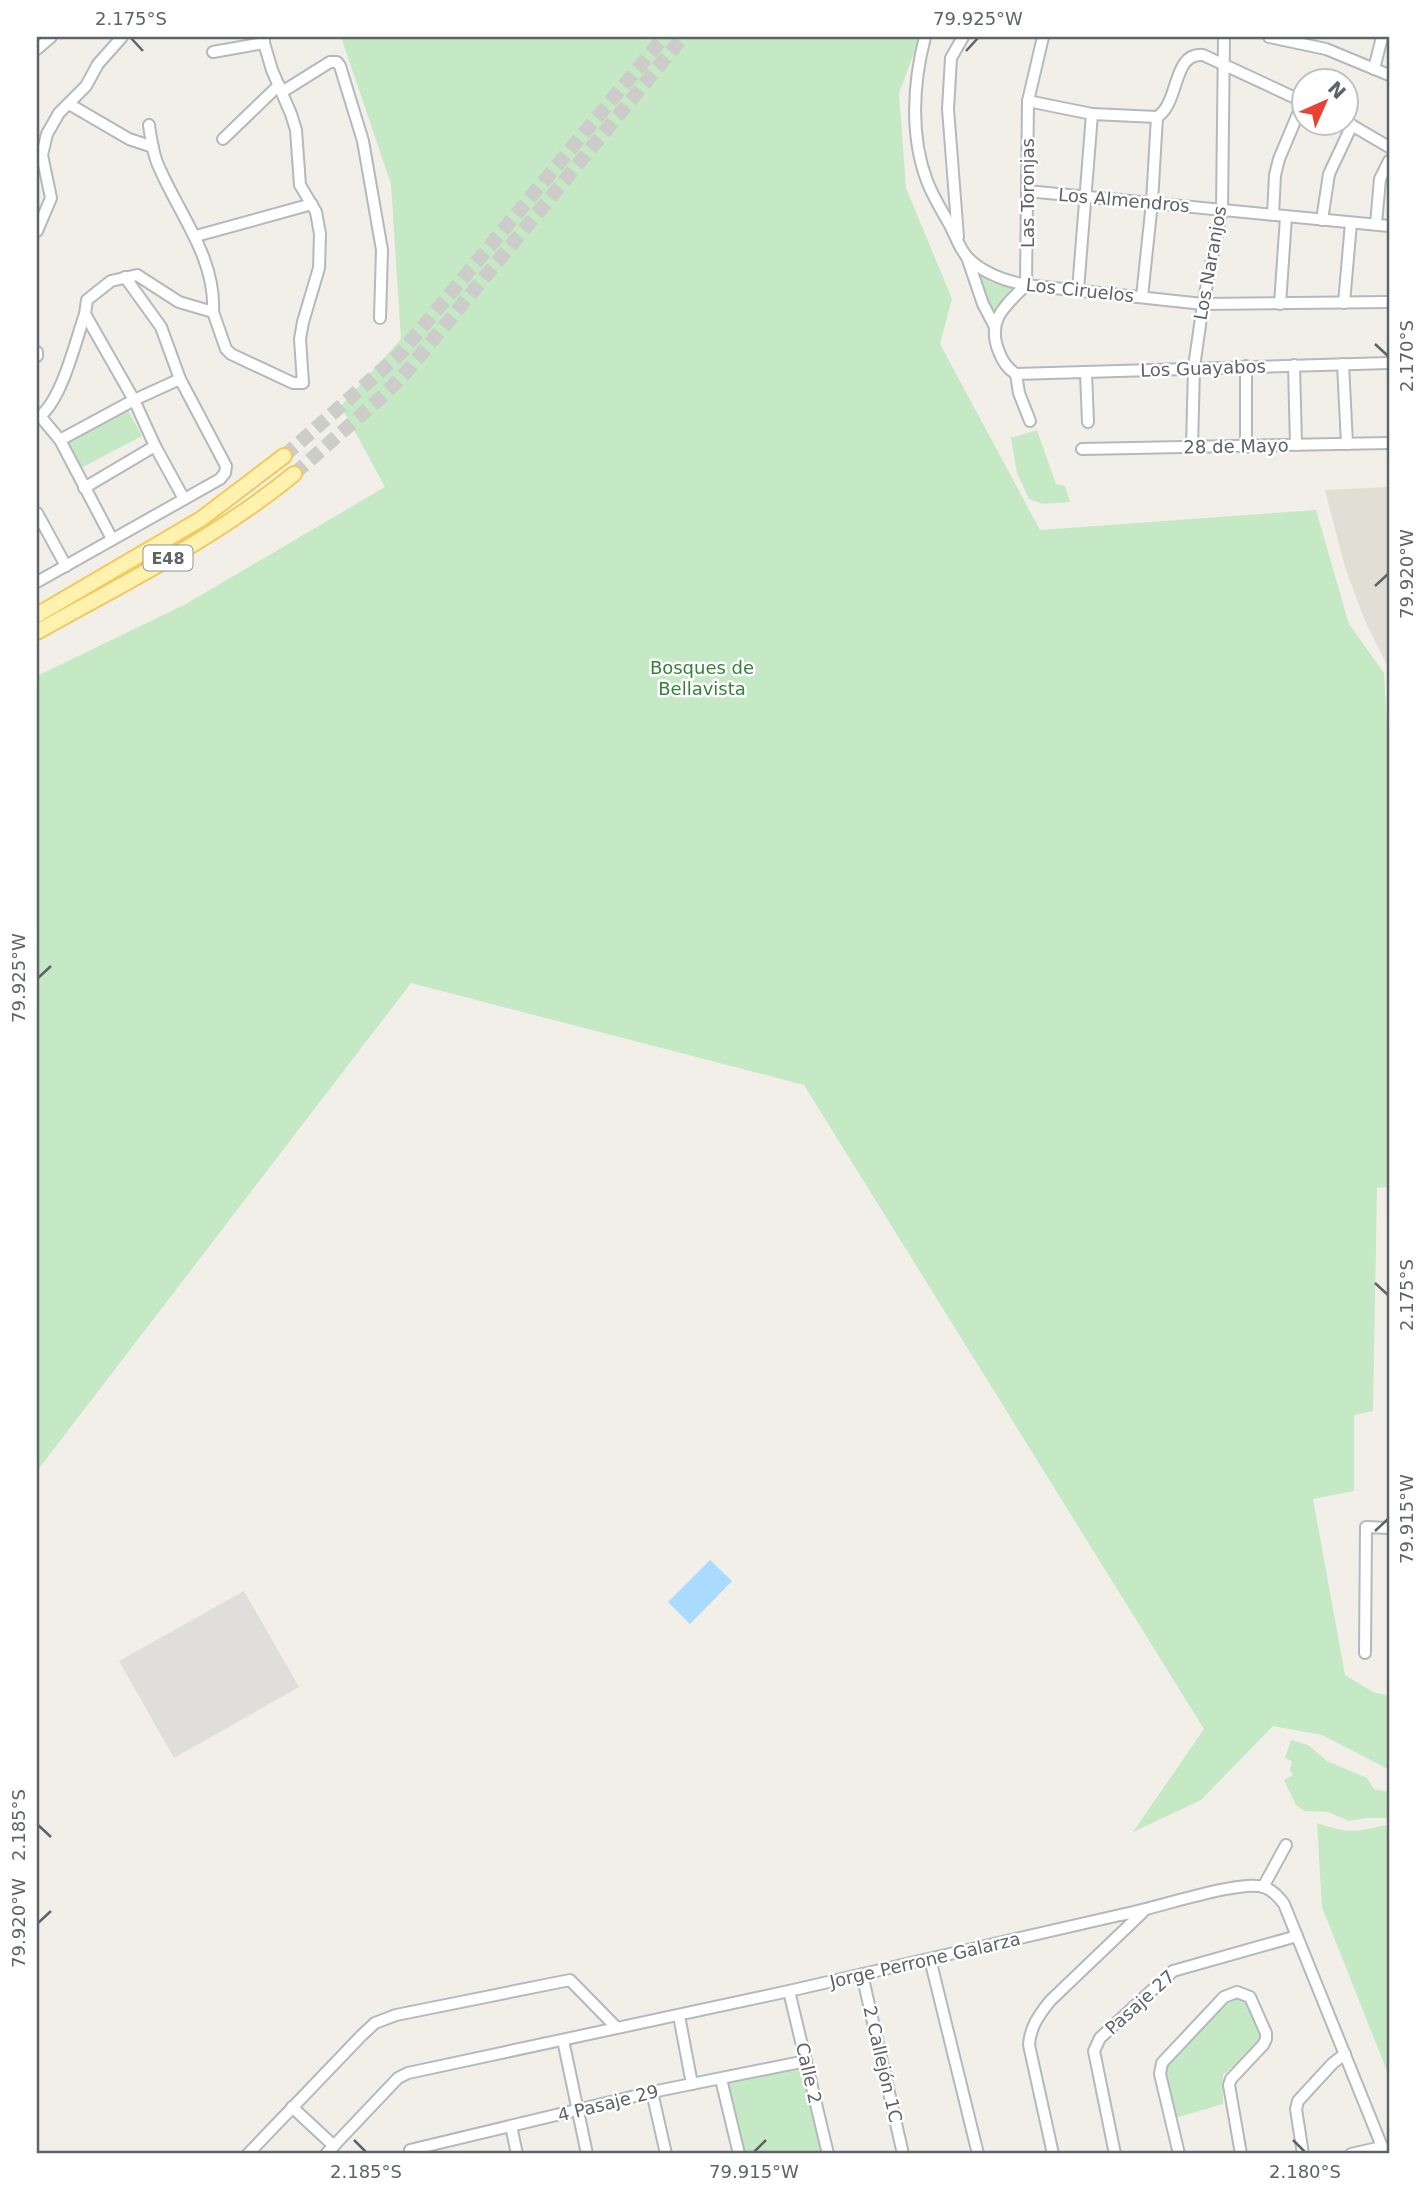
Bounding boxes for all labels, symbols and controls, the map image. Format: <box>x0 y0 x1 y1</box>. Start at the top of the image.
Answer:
text: 2.175°S <box>95 8 167 29</box>
text: 79.925°W <box>933 8 1023 29</box>
north arrow <box>1290 66 1360 136</box>
text: N <box>1324 77 1350 103</box>
street label: Las Toronjas <box>1017 138 1038 248</box>
street label: Los Almendros <box>1057 184 1191 216</box>
street label: Los Naranjos <box>1190 204 1230 322</box>
street label: Los Ciruelos <box>1025 274 1135 306</box>
text: 2.170°S <box>1396 320 1417 392</box>
street label: Los Guayabos <box>1140 355 1266 381</box>
street label: 28 de Mayo <box>1183 435 1289 457</box>
text: 79.920°W <box>1396 529 1417 619</box>
road number: E48 <box>144 545 192 570</box>
park label: Bosques de Bellavista <box>650 657 754 699</box>
text: 79.925°W <box>8 933 29 1023</box>
text: 2.175°S <box>1396 1259 1417 1331</box>
text: 79.915°W <box>1396 1474 1417 1564</box>
text: 2.185°S <box>8 1789 29 1861</box>
text: 79.920°W <box>8 1878 29 1968</box>
street label: Jorge Perrone Galarza <box>827 1928 1022 1992</box>
street label: Pasaje 27 <box>1101 1965 1179 2039</box>
street label: 2 Callejón 1C <box>859 2004 907 2124</box>
street label: Calle 2 <box>792 2041 826 2105</box>
street label: 4 Pasaje 29 <box>555 2080 661 2126</box>
text: 2.185°S <box>330 2161 402 2182</box>
text: 79.915°W <box>709 2161 799 2182</box>
text: 2.180°S <box>1269 2161 1341 2182</box>

